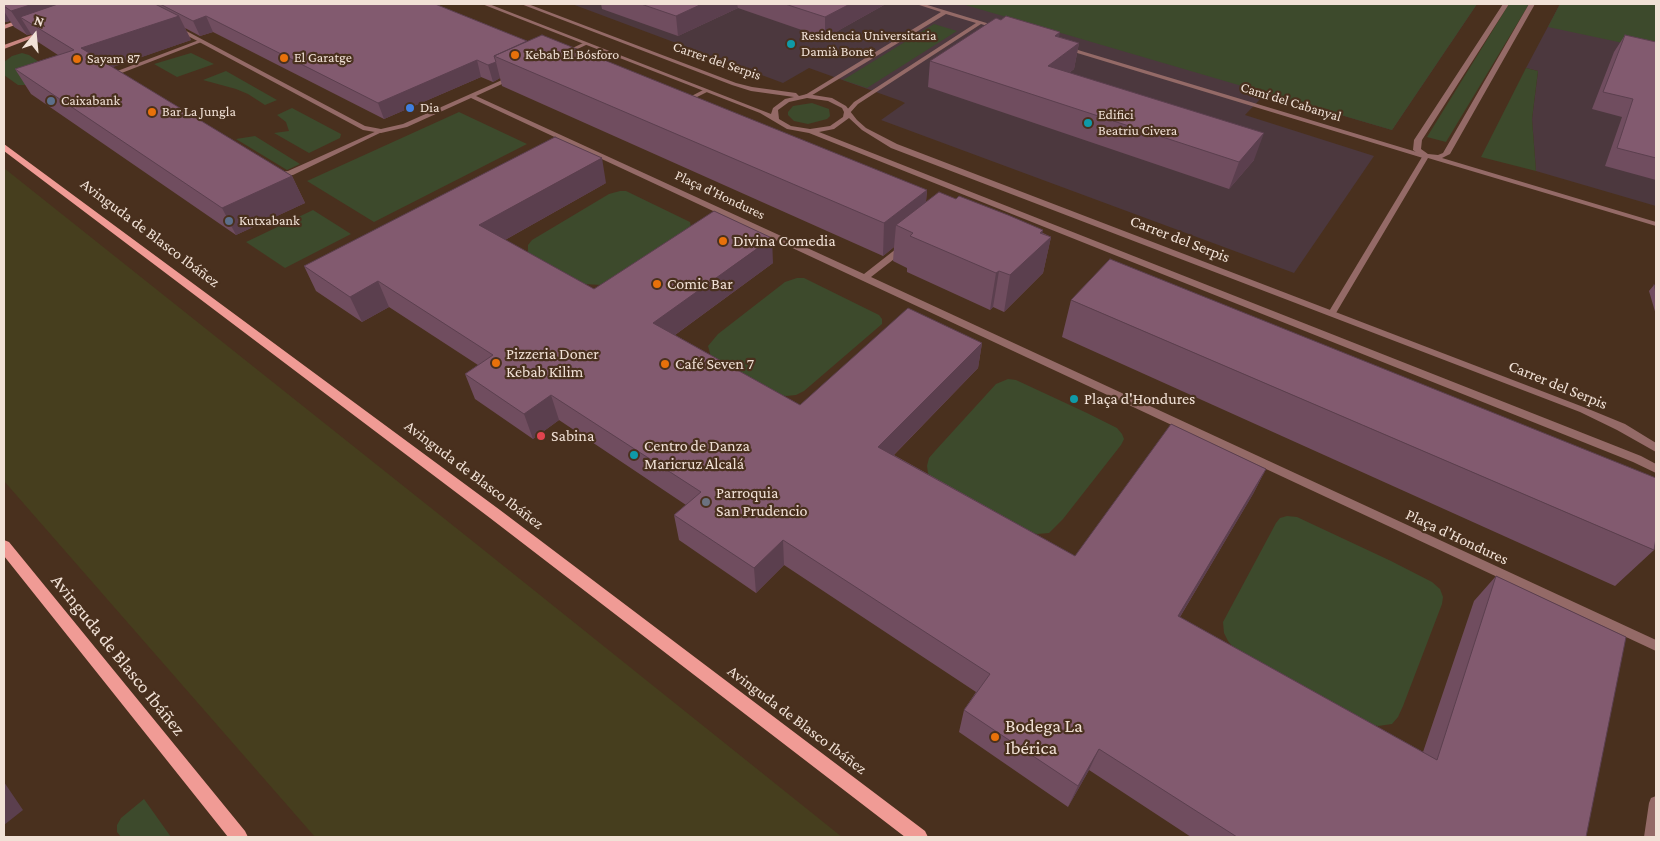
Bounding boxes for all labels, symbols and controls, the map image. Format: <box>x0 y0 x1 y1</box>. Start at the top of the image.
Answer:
north arrow <box>10 10 60 60</box>
text: N <box>32 12 46 30</box>
place label: Residencia Universitaria Damià Bonet <box>801 28 936 60</box>
street label: Carrer del Serpis <box>671 38 763 84</box>
marker: Residencia Universitaria Damià Bonet <box>785 38 797 50</box>
place label: Kebab El Bósforo <box>525 47 619 63</box>
marker: Kebab El Bósforo <box>509 49 521 61</box>
place label: El Garatge <box>294 50 352 66</box>
place label: Sayam 87 <box>87 51 140 67</box>
marker: El Garatge <box>278 52 290 64</box>
marker: Sayam 87 <box>71 53 83 65</box>
street label: Camí del Cabanyal <box>1239 79 1343 125</box>
place label: Caixabank <box>61 93 120 109</box>
marker: Caixabank <box>45 95 57 107</box>
place label: Dia <box>420 100 439 116</box>
marker: Dia <box>404 102 416 114</box>
place label: Bar La Jungla <box>162 104 236 120</box>
marker: Bar La Jungla <box>146 106 158 118</box>
place label: Edifici Beatriu Civera <box>1098 107 1177 140</box>
marker: Edifici Beatriu Civera <box>1082 117 1094 129</box>
street label: Plaça d'Hondures <box>672 167 768 223</box>
street label: Avinguda de Blasco Ibáñez <box>77 174 223 292</box>
street label: Carrer del Serpis <box>1127 211 1233 267</box>
place label: Kutxabank <box>239 213 300 229</box>
marker: Kutxabank <box>223 215 235 227</box>
place label: Divina Comedia <box>733 231 836 251</box>
marker: Divina Comedia <box>717 235 729 247</box>
place label: Comic Bar <box>667 274 733 294</box>
marker: Comic Bar <box>651 278 663 290</box>
place label: Pizzeria Doner Kebab Kilim <box>506 344 599 382</box>
place label: Café Seven 7 <box>675 354 754 374</box>
street label: Carrer del Serpis <box>1506 356 1610 414</box>
marker: Pizzeria Doner Kebab Kilim <box>490 357 502 369</box>
marker: Café Seven 7 <box>659 358 671 370</box>
place label: Plaça d'Hondures <box>1084 389 1195 409</box>
marker: Plaça d'Hondures <box>1068 393 1080 405</box>
street label: Avinguda de Blasco Ibáñez <box>401 416 547 534</box>
place label: Sabina <box>551 426 594 446</box>
marker: Sabina <box>535 430 547 442</box>
place label: Centro de Danza Maricruz Alcalá <box>644 436 750 474</box>
marker: Centro de Danza Maricruz Alcalá <box>628 449 640 461</box>
place label: Parroquia San Prudencio <box>716 483 808 521</box>
marker: Parroquia San Prudencio <box>700 496 712 508</box>
street label: Plaça d'Hondures <box>1402 505 1512 569</box>
street label: Avinguda de Blasco Ibáñez <box>46 570 190 740</box>
street label: Avinguda de Blasco Ibáñez <box>724 661 870 779</box>
place label: Bodega La Ibérica <box>1005 715 1083 759</box>
marker: Bodega La Ibérica <box>989 731 1001 743</box>

